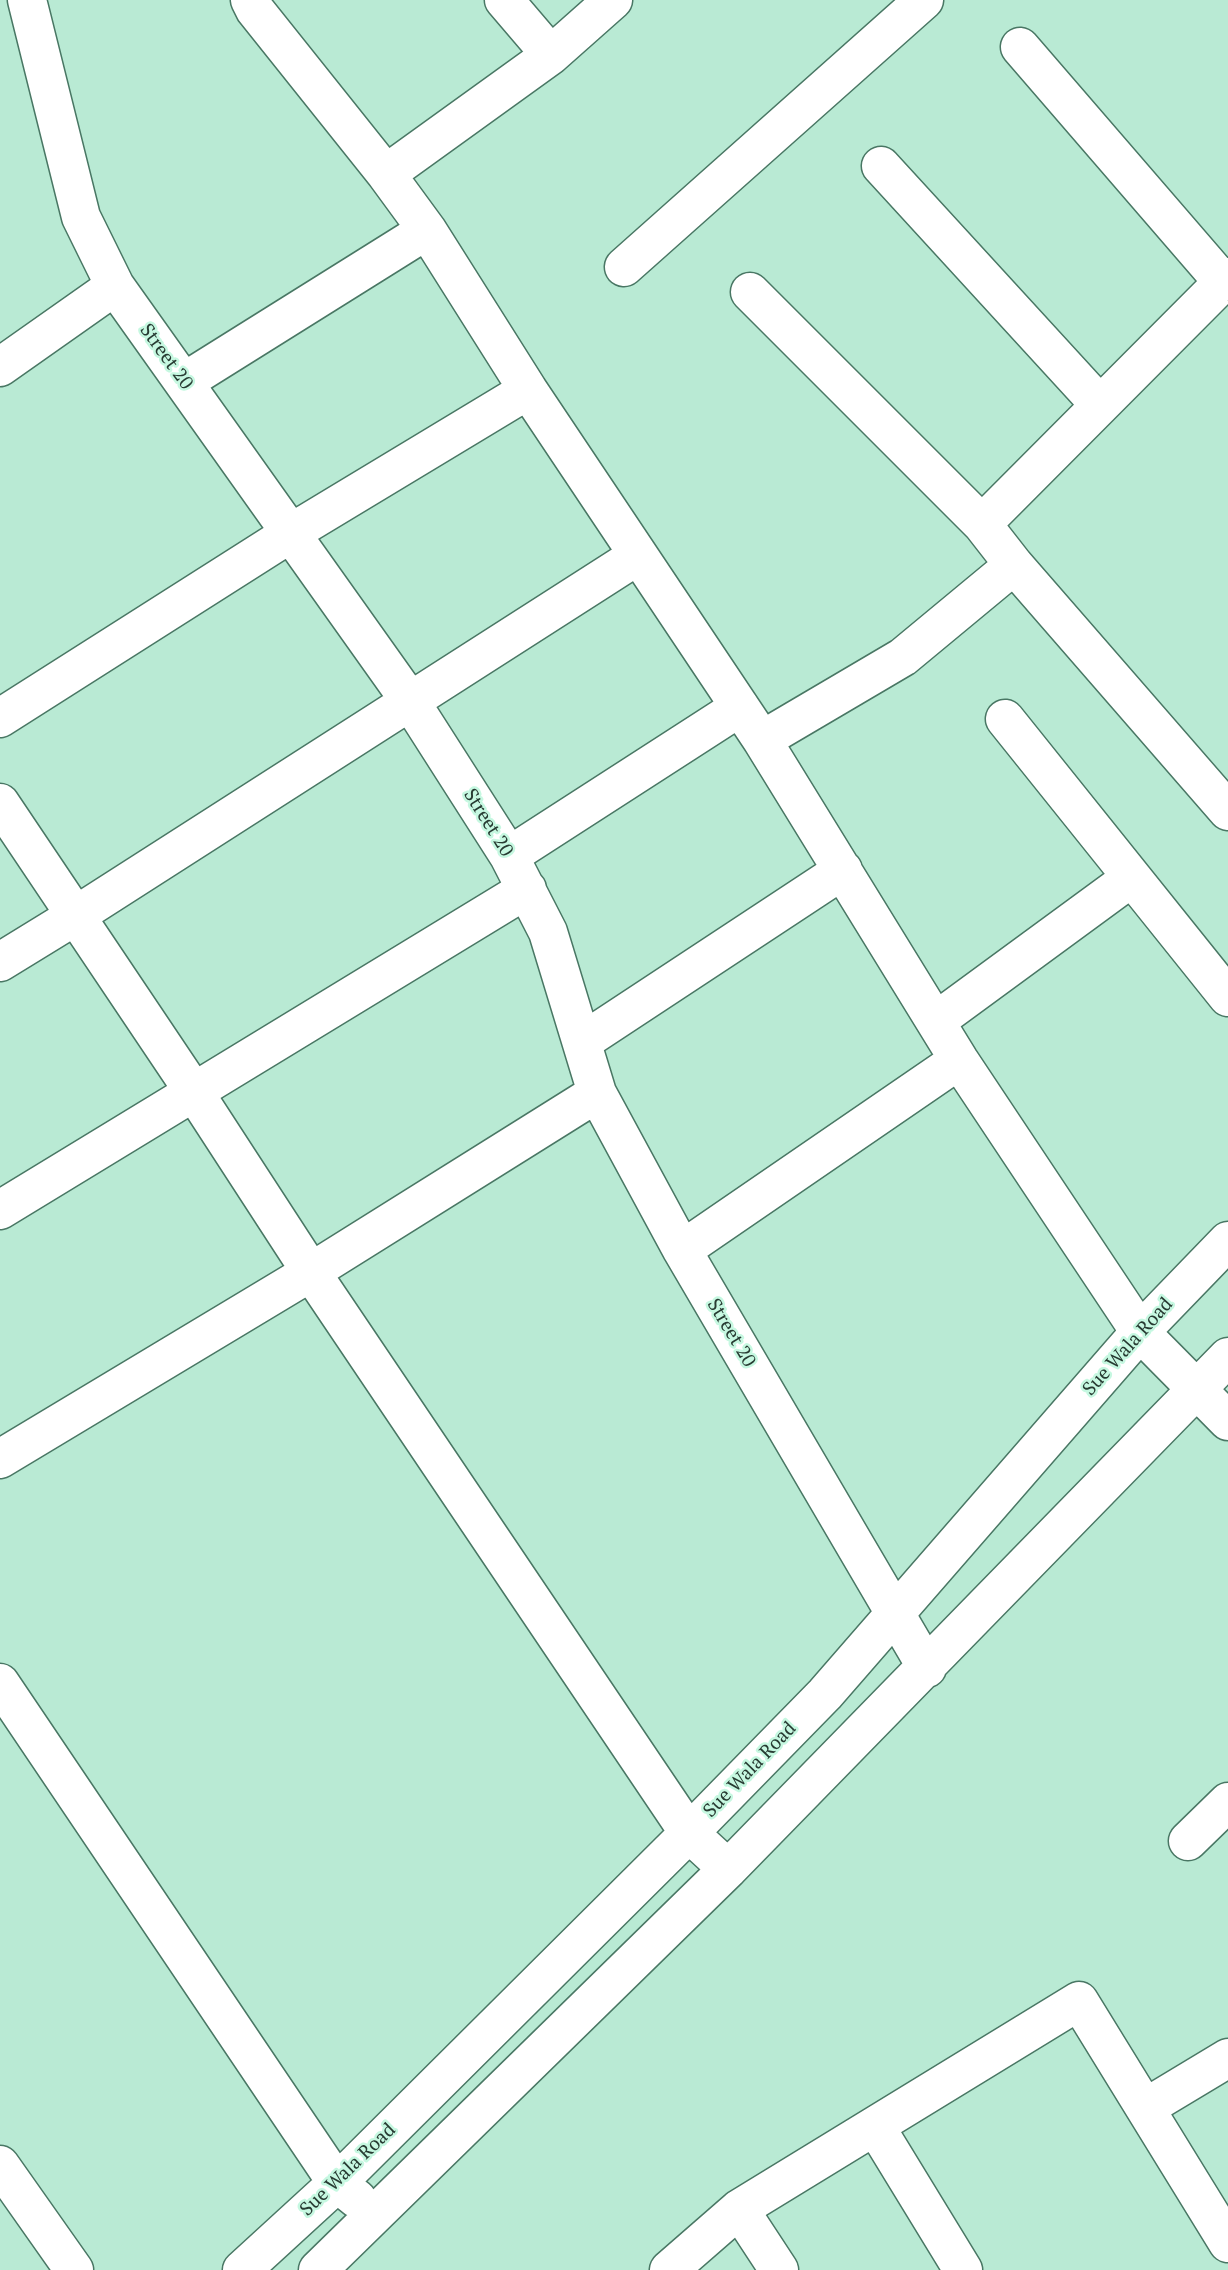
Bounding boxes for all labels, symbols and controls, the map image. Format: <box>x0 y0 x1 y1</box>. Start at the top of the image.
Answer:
street label: Street 20 <box>135 320 197 394</box>
street label: Street 20 <box>458 785 518 861</box>
street label: Sue Wala Road <box>1078 1293 1178 1401</box>
street label: Street 20 <box>702 1295 760 1371</box>
street label: Sue Wala Road <box>699 1718 801 1822</box>
street label: Sue Wala Road <box>296 2119 400 2221</box>

